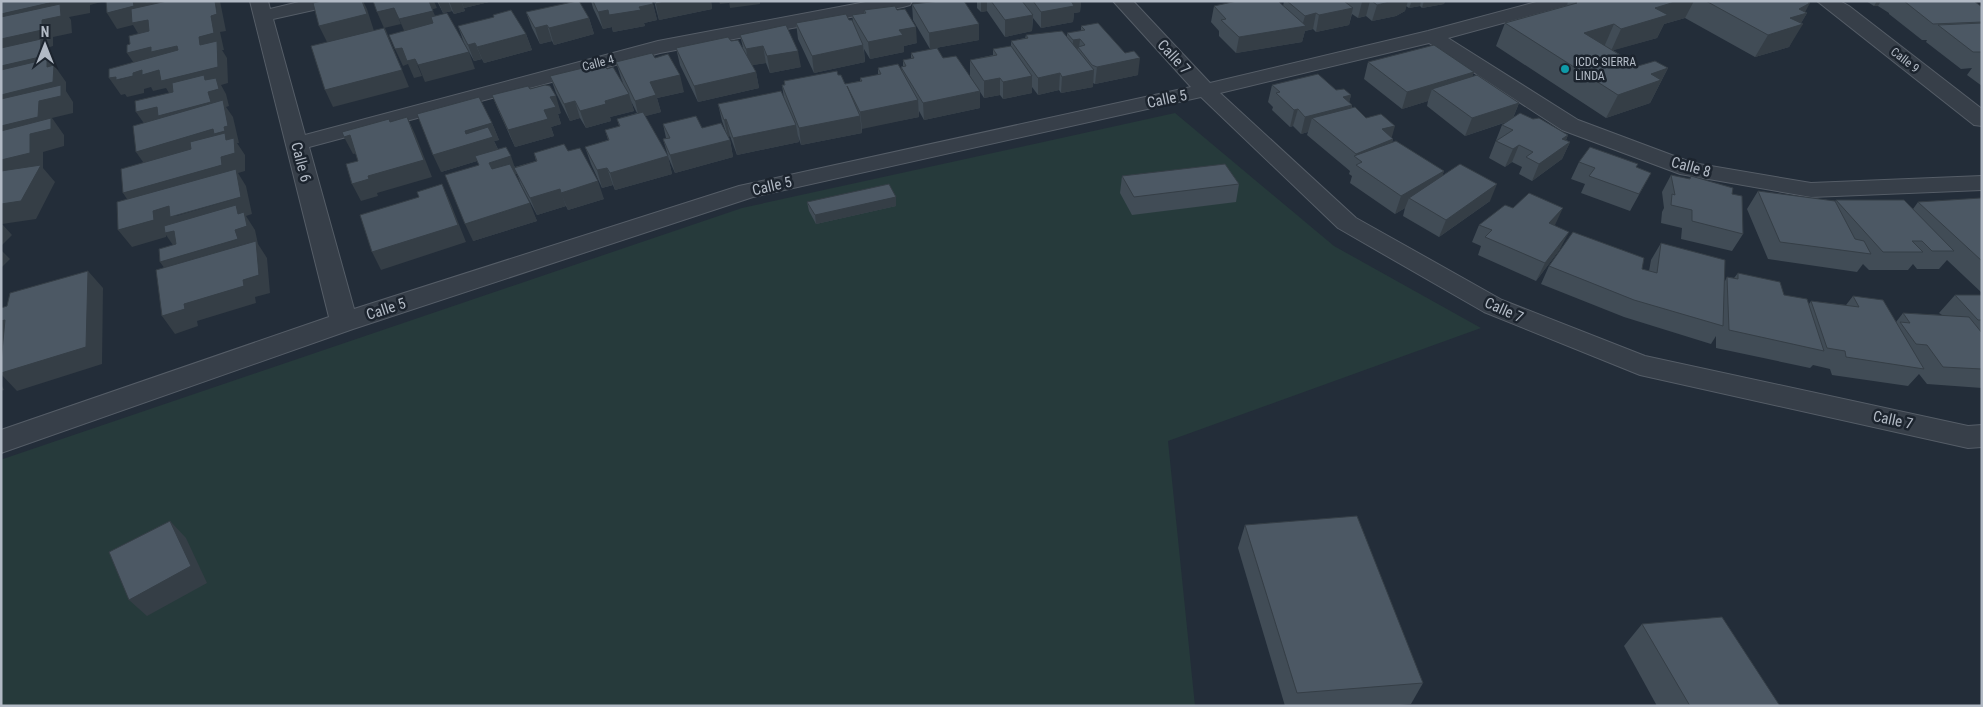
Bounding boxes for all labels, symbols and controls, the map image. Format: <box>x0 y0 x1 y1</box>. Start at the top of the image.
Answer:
north arrow <box>20 20 70 70</box>
text: N <box>41 24 49 40</box>
street label: Calle 7 <box>1154 36 1194 78</box>
street label: Calle 9 <box>1888 45 1922 76</box>
street label: Calle 4 <box>581 52 616 74</box>
place label: ICDC SIERRA LINDA <box>1575 55 1636 83</box>
marker: ICDC SIERRA LINDA <box>1559 63 1571 75</box>
street label: Calle 5 <box>1145 86 1189 112</box>
street label: Calle 6 <box>287 140 315 184</box>
street label: Calle 8 <box>1669 153 1713 181</box>
street label: Calle 5 <box>750 173 794 199</box>
street label: Calle 5 <box>364 294 408 324</box>
street label: Calle 7 <box>1482 294 1526 326</box>
street label: Calle 7 <box>1871 407 1915 433</box>

